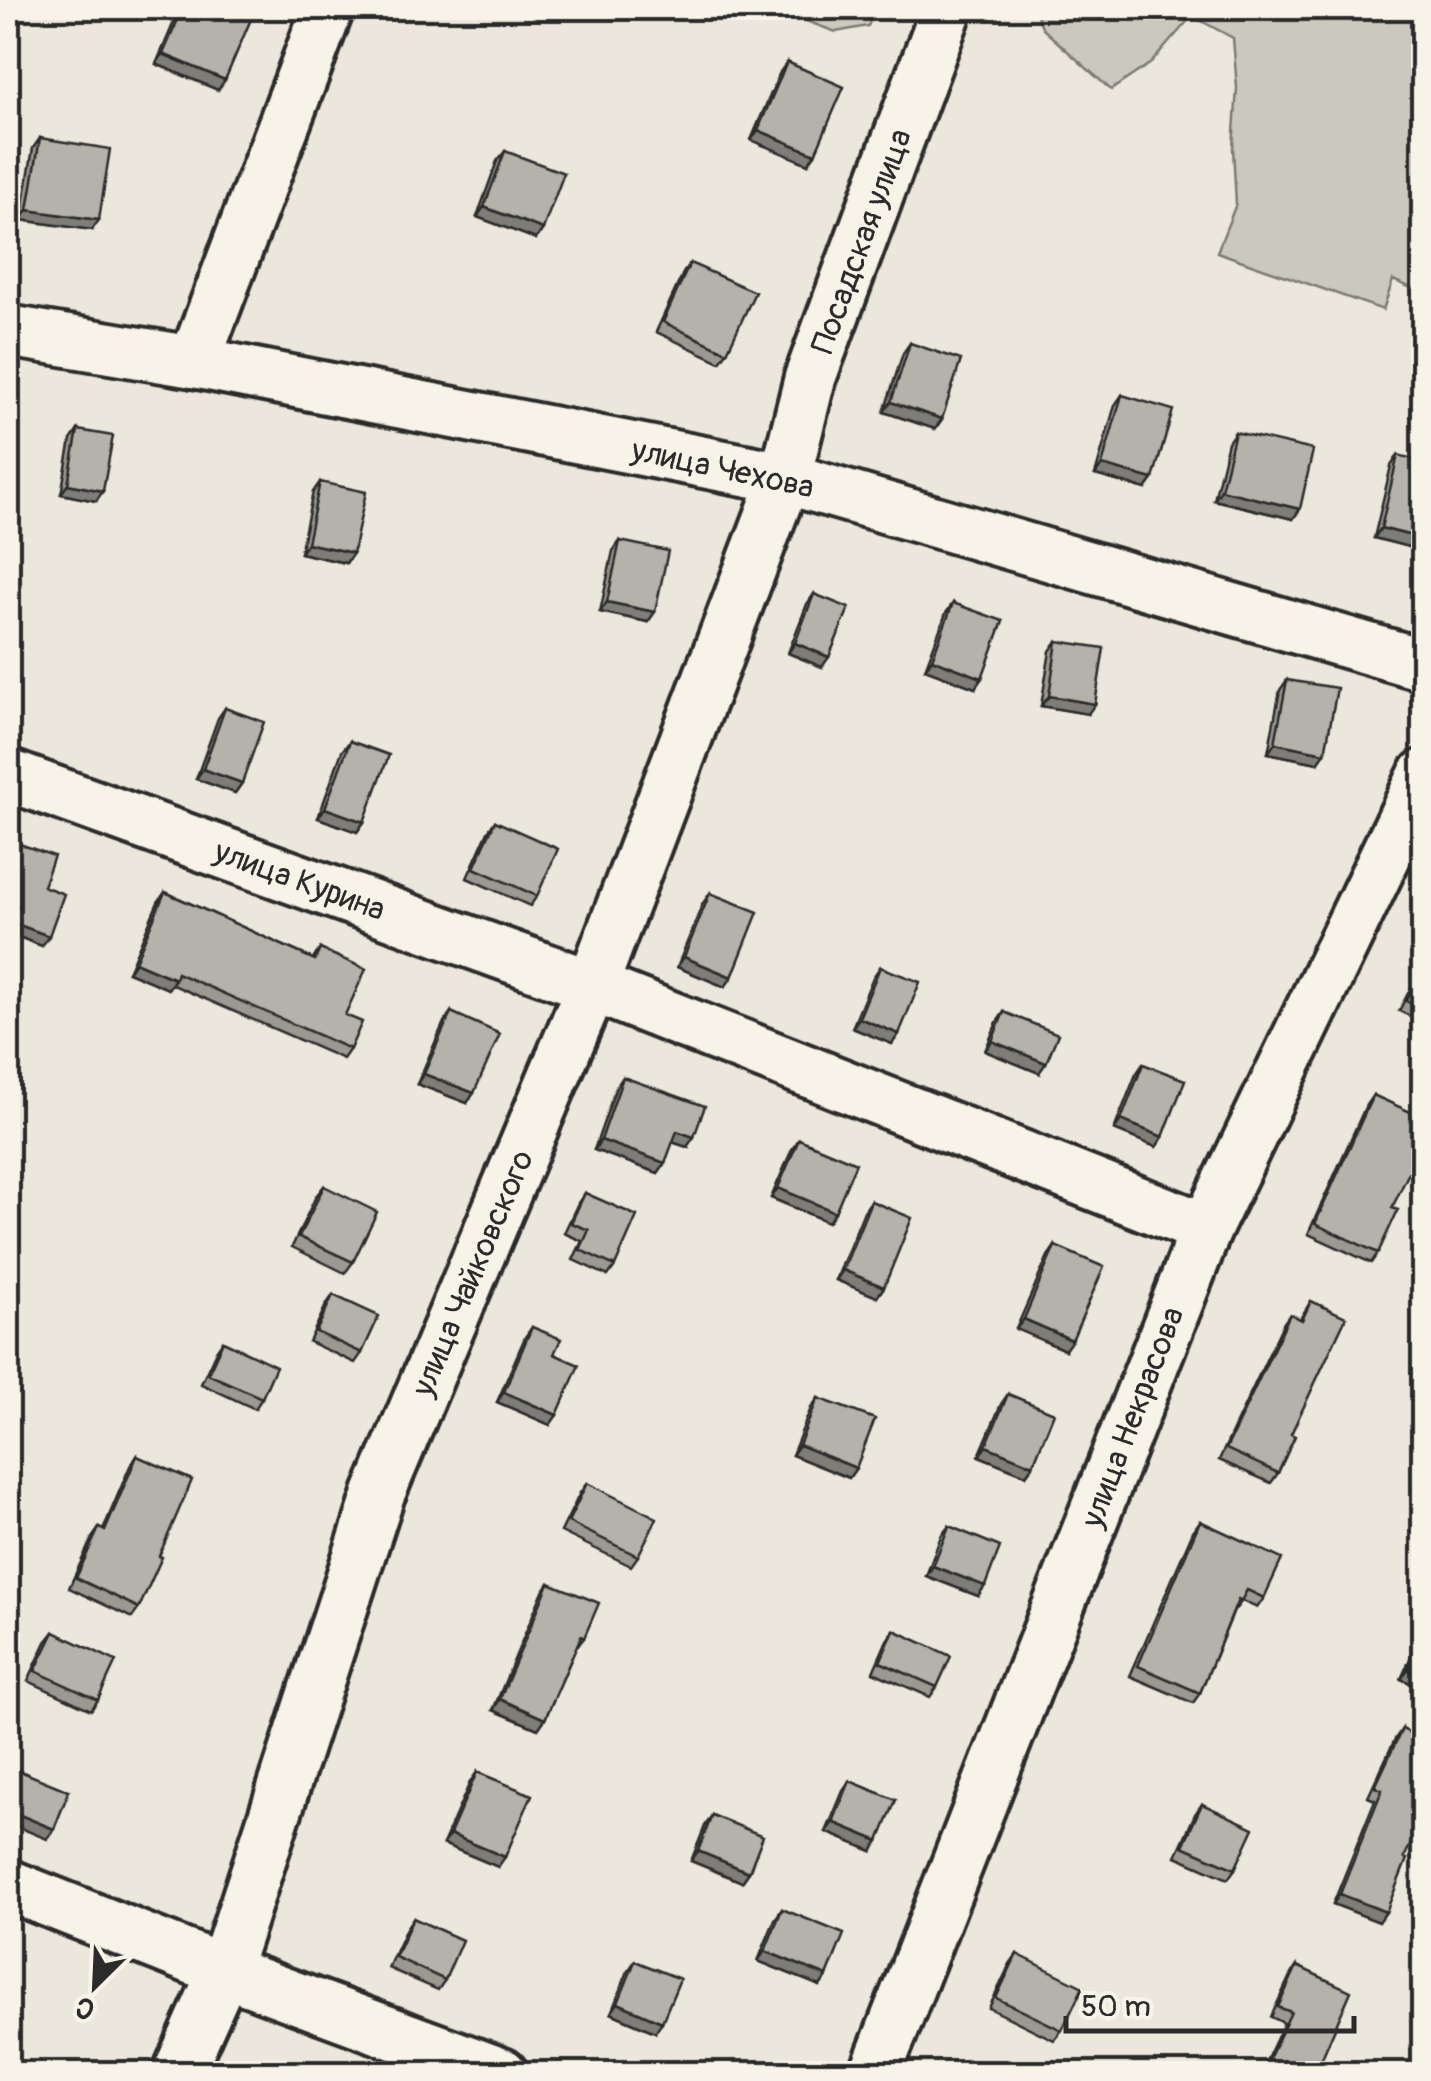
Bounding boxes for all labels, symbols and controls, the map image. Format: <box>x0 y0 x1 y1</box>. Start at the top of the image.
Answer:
street label: Посадская улица <box>803 124 921 359</box>
street label: улица Чехова <box>627 430 818 508</box>
street label: улица Курина <box>208 831 391 930</box>
street label: улица Чайковского <box>403 1144 543 1403</box>
street label: улица Некрасова <box>1072 1301 1193 1534</box>
north arrow <box>45 1936 145 2036</box>
scale bar <box>1066 1971 1354 2033</box>
text: С <box>70 1988 100 2027</box>
text: 50 m <box>1081 1988 1151 2025</box>

